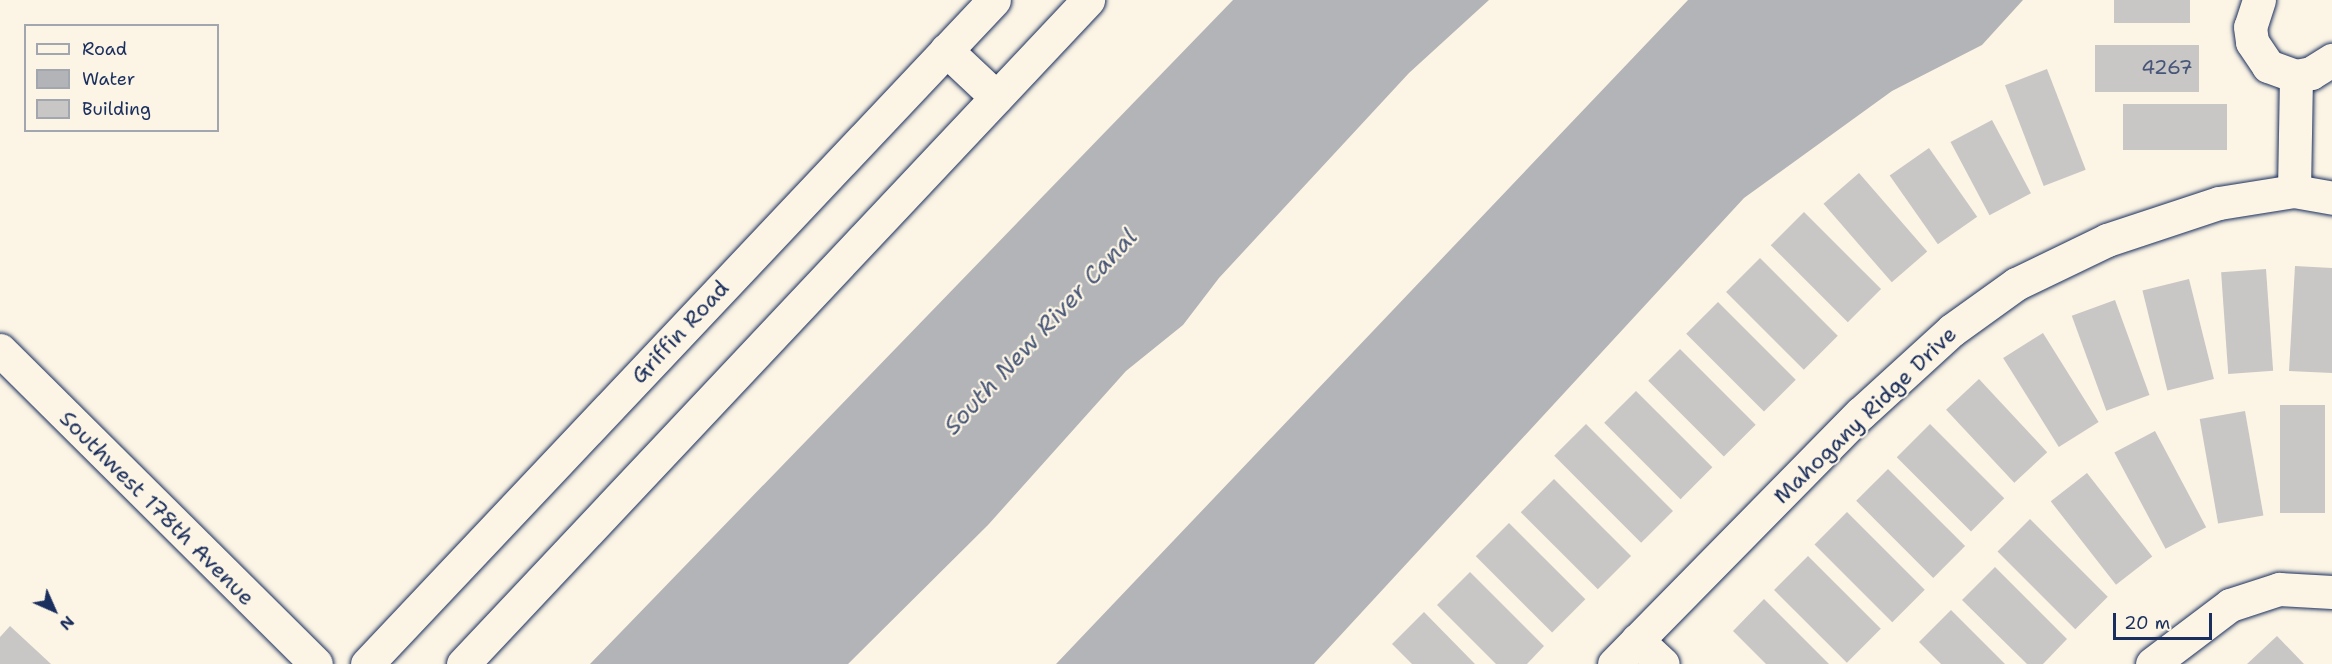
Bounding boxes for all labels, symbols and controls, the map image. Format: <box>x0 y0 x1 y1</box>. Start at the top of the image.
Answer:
legend <box>24 24 219 132</box>
text: Road <box>82 37 127 61</box>
house number: 4267 <box>2141 55 2193 79</box>
text: Water <box>82 67 135 91</box>
text: Building <box>82 97 151 121</box>
water label: South New River Canal <box>938 223 1144 441</box>
street label: Griffin Road <box>626 275 734 389</box>
street label: Mahogany Ridge Drive <box>1768 321 1962 509</box>
street label: Southwest 178th Avenue <box>54 405 260 611</box>
north arrow <box>24 580 84 640</box>
scale bar <box>2116 601 2215 639</box>
text: N <box>55 611 79 635</box>
text: 20 m <box>2124 611 2170 635</box>

